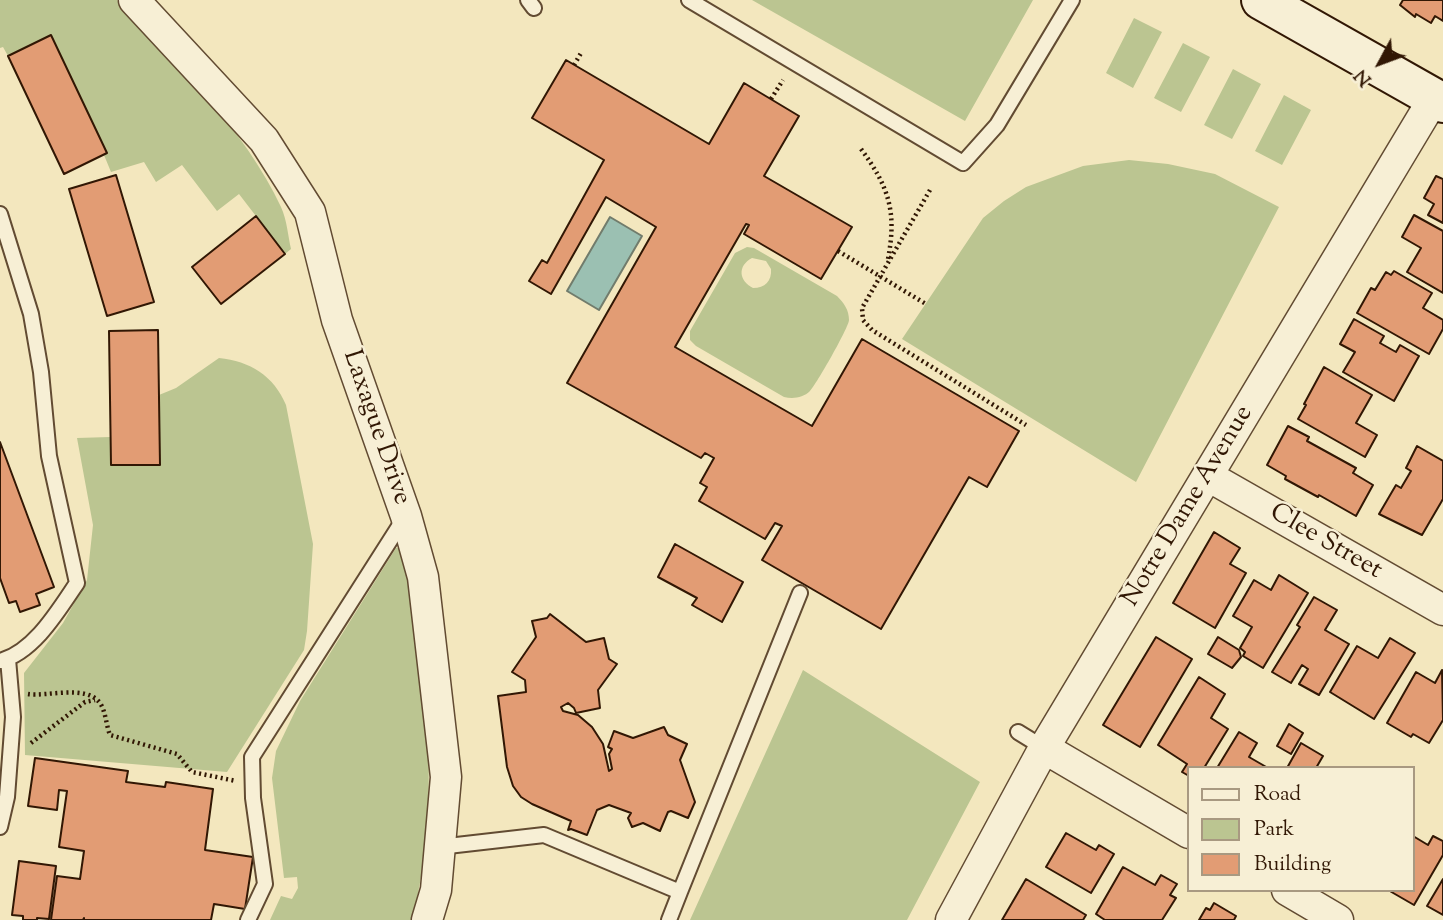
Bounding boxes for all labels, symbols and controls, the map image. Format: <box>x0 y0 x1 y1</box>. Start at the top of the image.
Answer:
north arrow <box>1345 28 1415 98</box>
text: N <box>1349 63 1379 92</box>
street label: Laxague Drive <box>334 347 416 509</box>
street label: Notre Dame Avenue <box>1117 401 1261 613</box>
street label: Clee Street <box>1263 498 1387 588</box>
legend <box>1188 766 1415 892</box>
text: Road <box>1254 780 1301 810</box>
text: Park <box>1254 815 1294 845</box>
text: Building <box>1254 850 1331 880</box>

